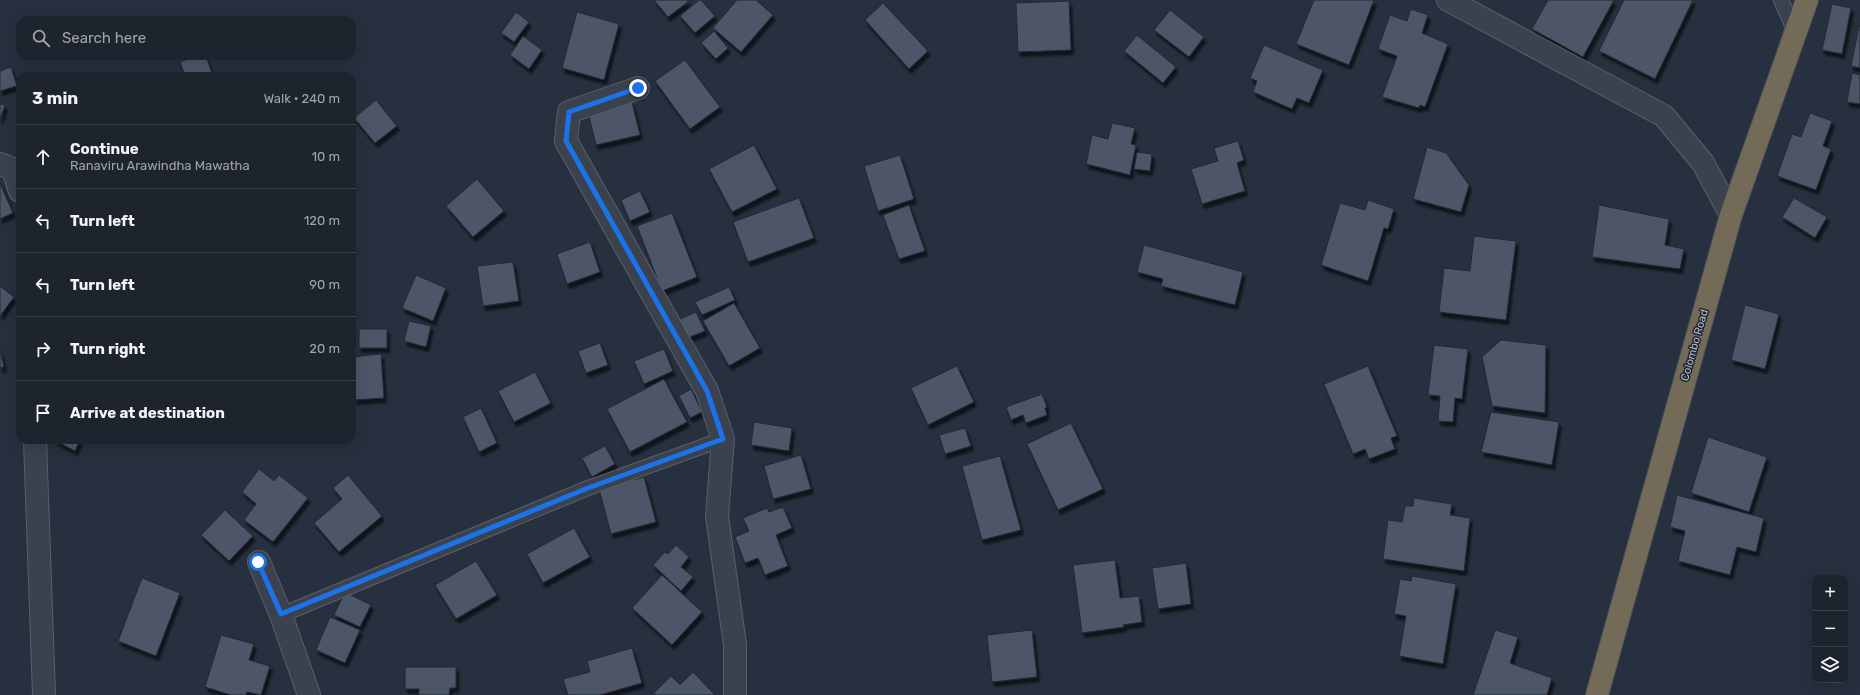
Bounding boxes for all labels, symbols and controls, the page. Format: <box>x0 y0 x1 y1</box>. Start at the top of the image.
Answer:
search box <box>16 16 356 60</box>
icon: search <box>30 27 52 49</box>
text: Search here <box>62 29 146 47</box>
route end <box>629 79 647 97</box>
text: 3 min <box>32 88 78 108</box>
text: Walk · 240 m <box>264 91 340 106</box>
text: Continue <box>70 140 139 158</box>
icon: ahead <box>32 146 54 168</box>
text: 10 m <box>311 149 340 164</box>
text: Ranaviru Arawindha Mawatha <box>70 158 250 173</box>
icon: left <box>32 210 54 232</box>
text: Turn left <box>70 212 135 230</box>
text: 120 m <box>304 213 340 228</box>
icon: left <box>32 274 54 296</box>
text: Turn left <box>70 276 135 294</box>
text: 90 m <box>309 277 340 292</box>
street label: Colombo Road <box>1678 308 1711 383</box>
icon: right <box>32 338 54 360</box>
text: Turn right <box>70 340 145 358</box>
text: 20 m <box>309 341 340 356</box>
icon: arrive <box>32 402 54 424</box>
text: Arrive at destination <box>70 404 225 422</box>
route start <box>249 553 267 571</box>
map controls <box>1812 575 1848 683</box>
button: + <box>1812 575 1848 611</box>
button: − <box>1812 611 1848 647</box>
button: layers <box>1812 647 1848 683</box>

